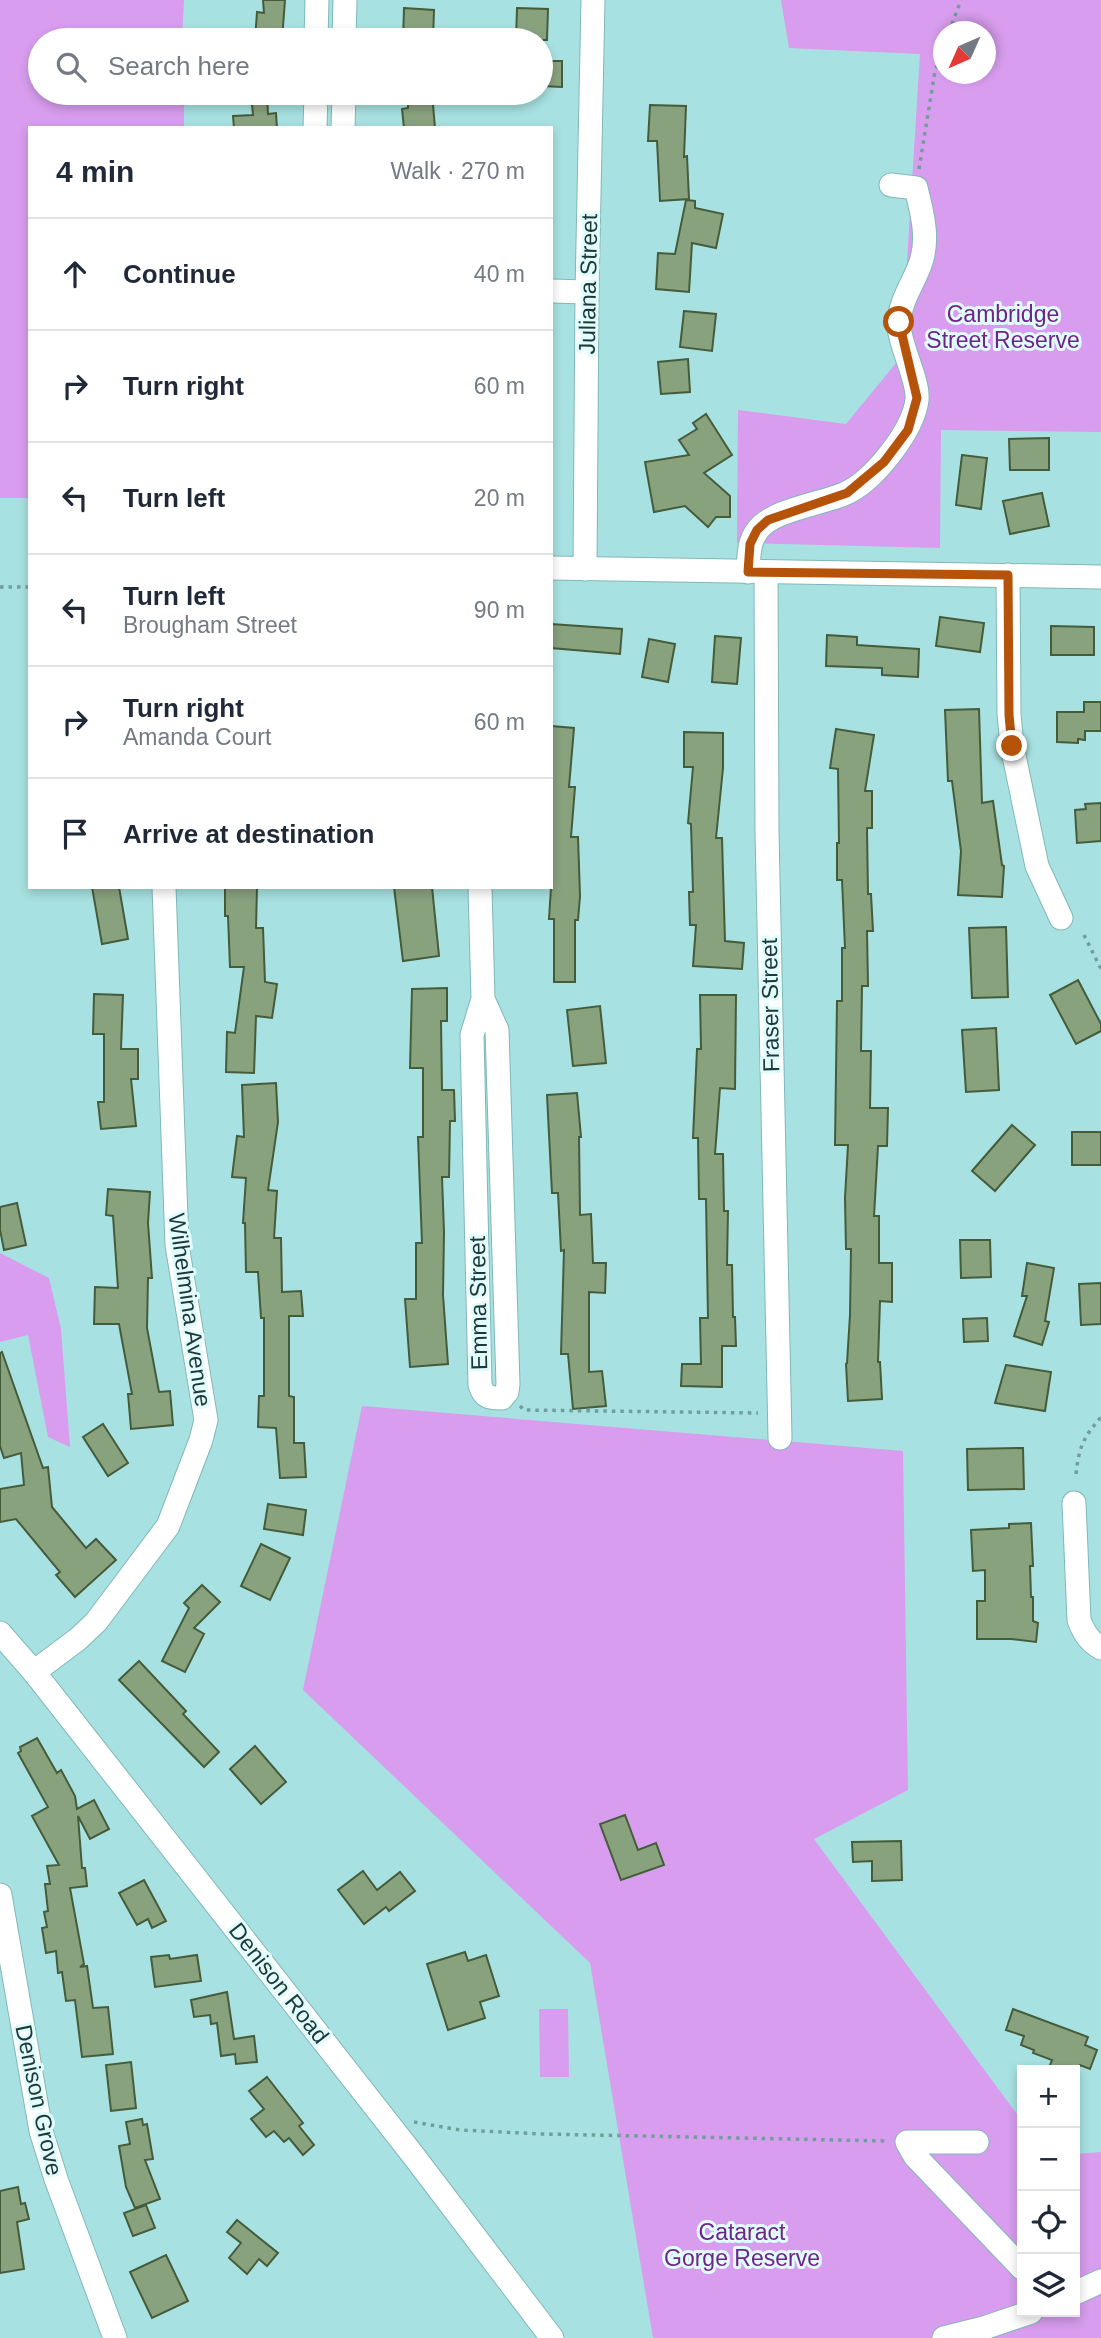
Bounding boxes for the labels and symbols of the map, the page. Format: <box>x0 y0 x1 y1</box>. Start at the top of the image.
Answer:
north arrow <box>933 21 996 84</box>
street label: Juliana Street <box>574 213 602 355</box>
park label: Cambridge Street Reserve <box>926 301 1080 353</box>
route start <box>883 306 914 337</box>
route end <box>996 730 1027 761</box>
street label: Fraser Street <box>756 937 784 1072</box>
street label: Wilhelmina Avenue <box>164 1212 216 1408</box>
street label: Emma Street <box>464 1235 492 1370</box>
street label: Denison Road <box>224 1918 334 2048</box>
street label: Denison Grove <box>10 2022 68 2178</box>
park label: Cataract Gorge Reserve <box>664 2219 820 2271</box>

